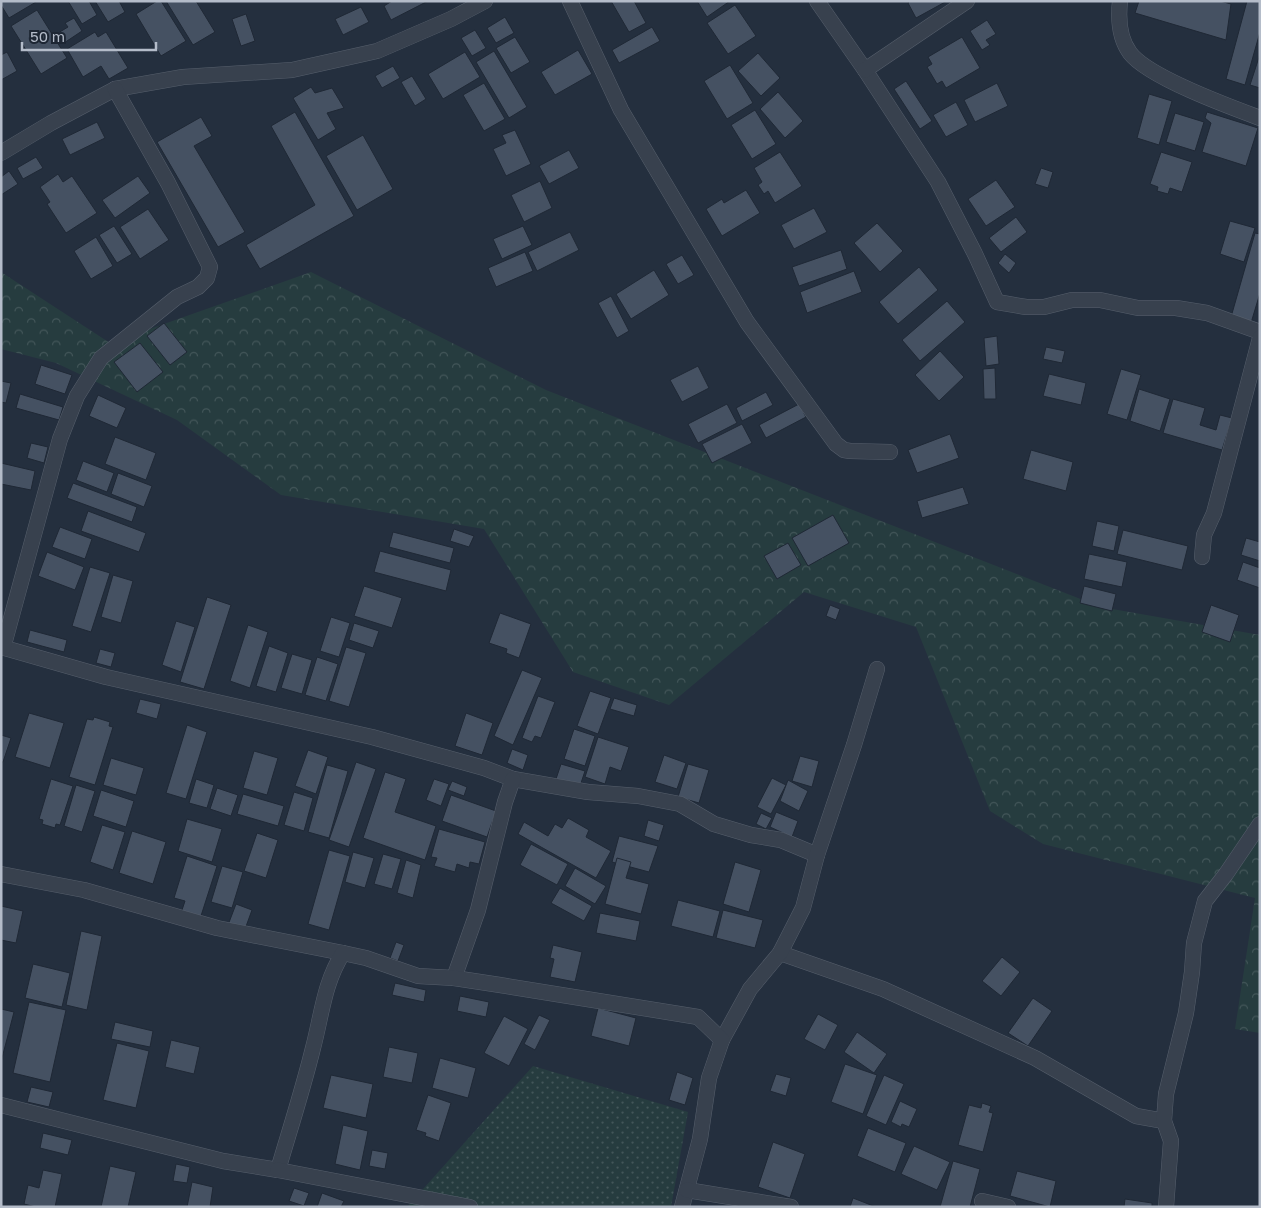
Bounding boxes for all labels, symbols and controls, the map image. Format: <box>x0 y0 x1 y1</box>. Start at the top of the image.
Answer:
scale bar <box>22 20 156 52</box>
text: 50 m <box>30 27 65 45</box>

